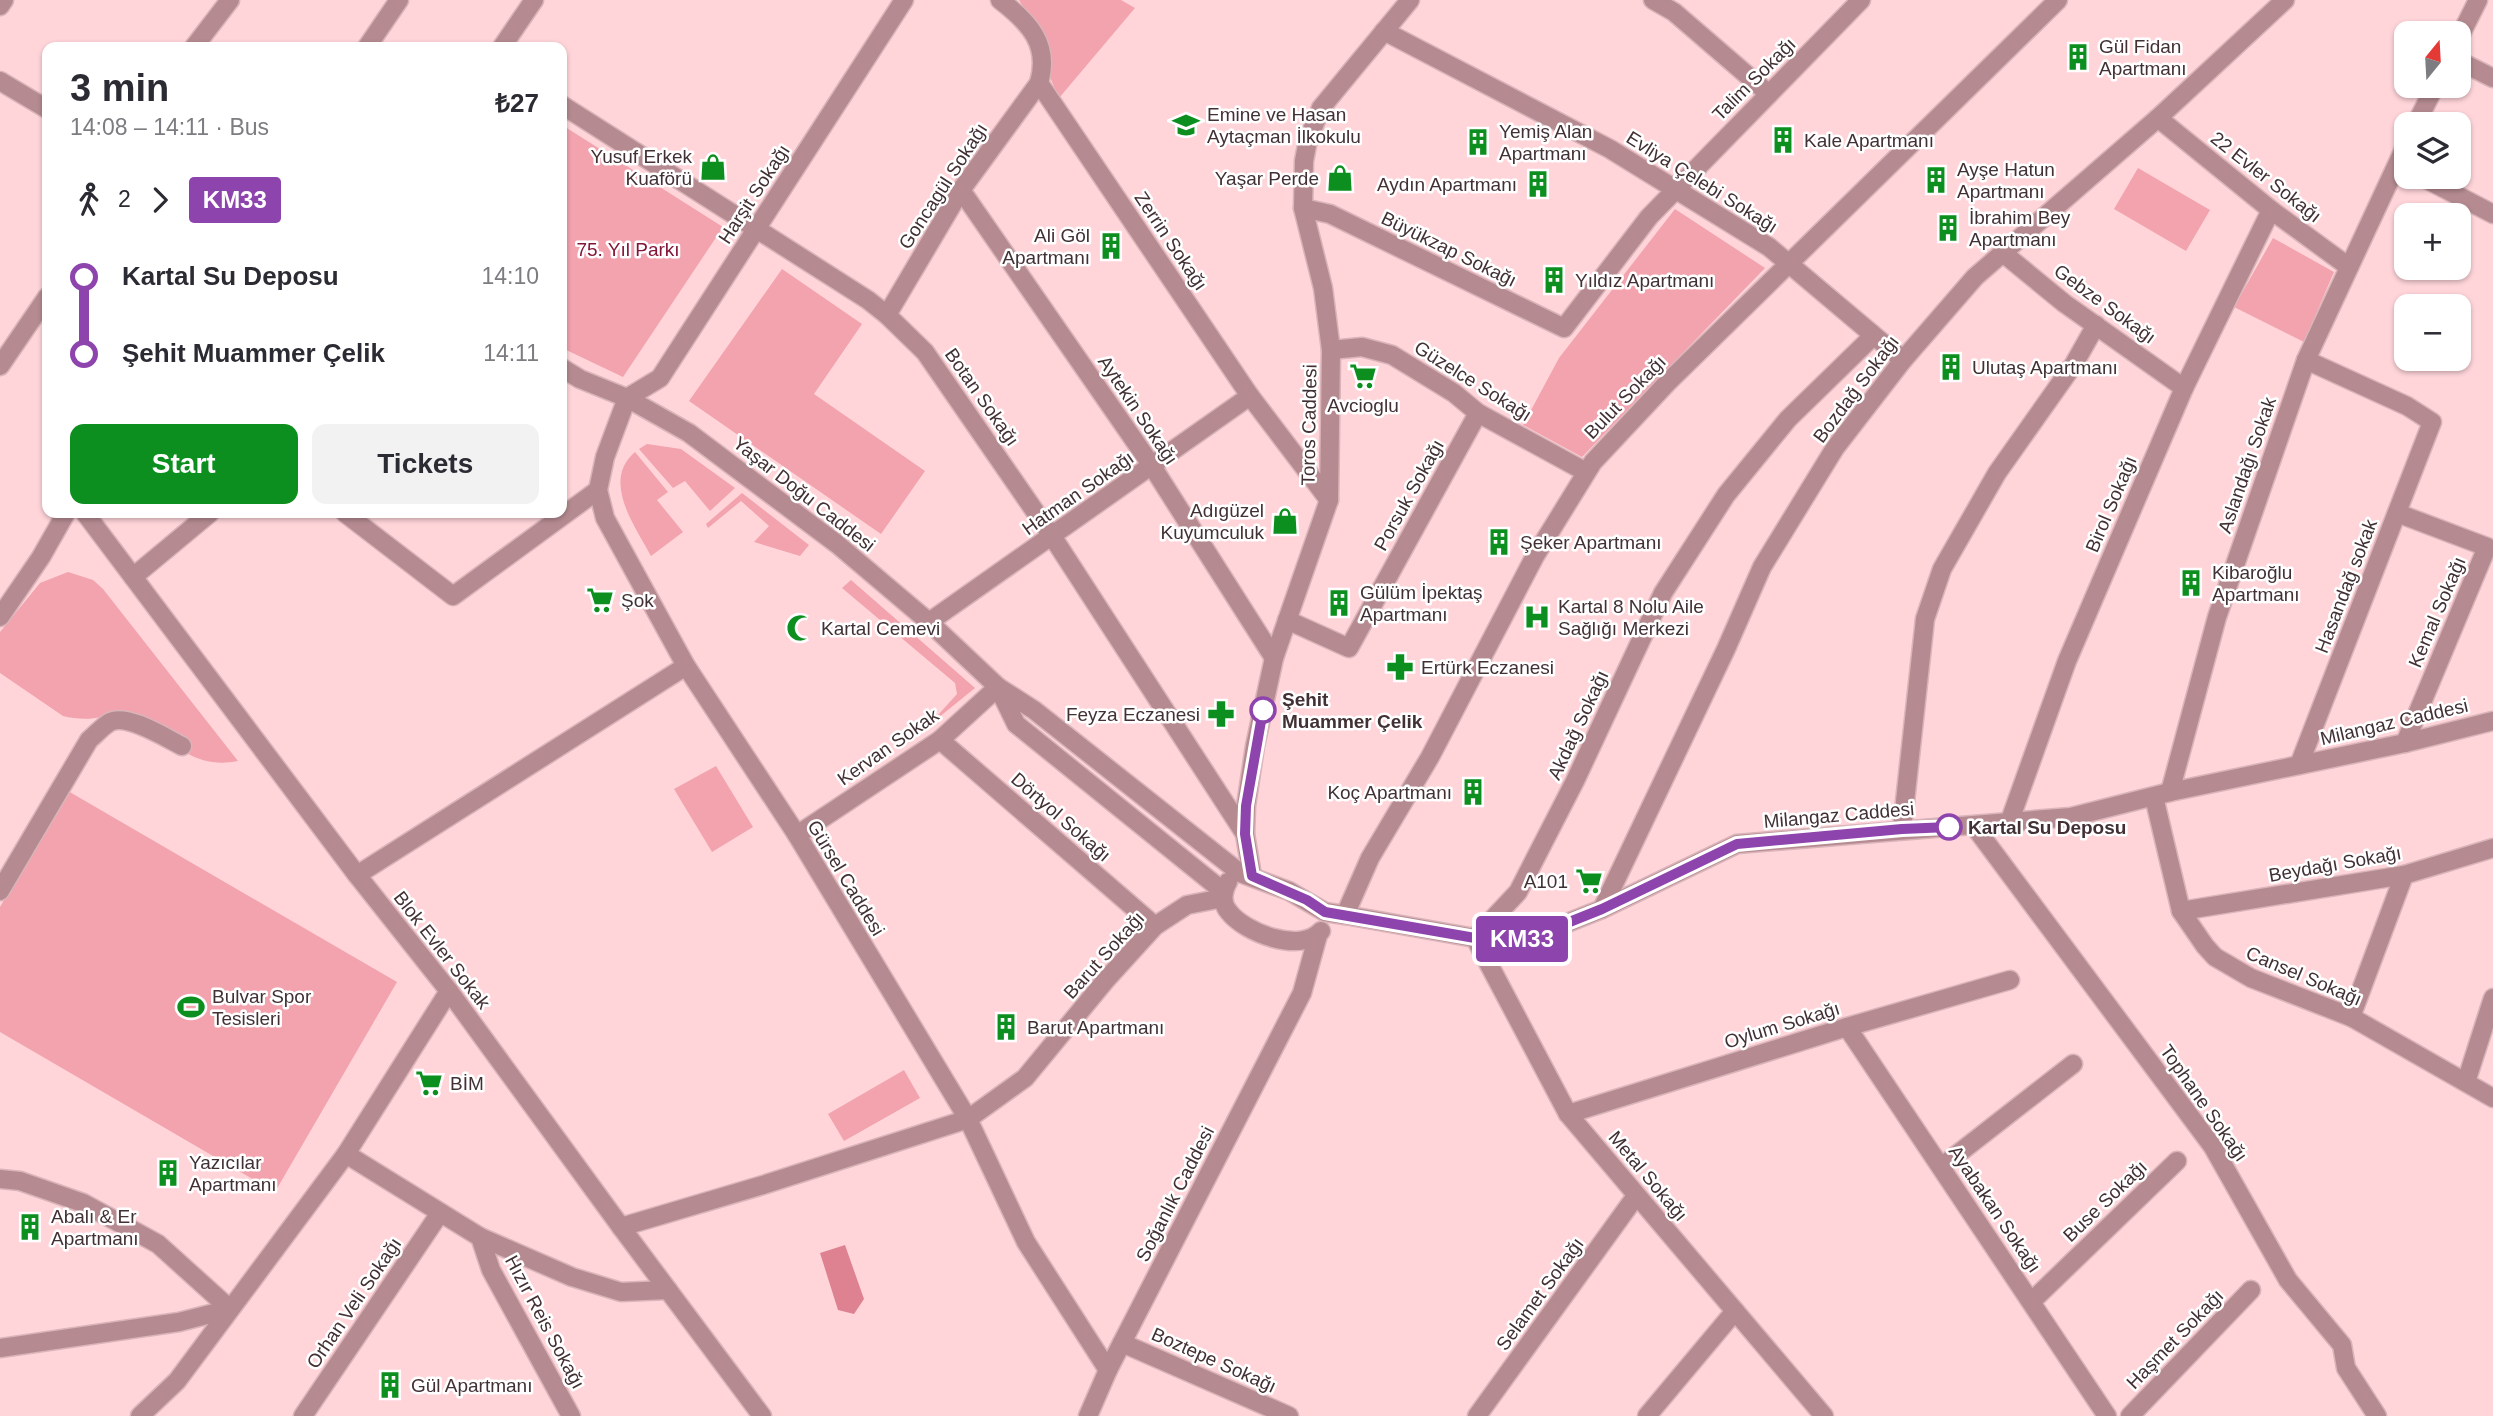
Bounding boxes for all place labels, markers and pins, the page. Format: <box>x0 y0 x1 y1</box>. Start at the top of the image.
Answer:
place label: Gül Fidan Apartmanı <box>2099 36 2187 79</box>
building icon: Gül Fidan Apartmanı <box>2063 42 2093 72</box>
place label: Emine ve Hasan Aytaçman İlkokulu <box>1207 104 1361 147</box>
school or university icon: Emine ve Hasan Aytaçman İlkokulu <box>1171 110 1201 140</box>
place label: Yemiş Alan Apartmanı <box>1499 121 1592 164</box>
building icon: Kale Apartmanı <box>1768 125 1798 155</box>
building icon: Yemiş Alan Apartmanı <box>1463 127 1493 157</box>
place label: Kale Apartmanı <box>1804 130 1934 151</box>
place label: Yusuf Erkek Kuaförü <box>591 146 692 189</box>
shop icon: Yusuf Erkek Kuaförü <box>698 152 728 182</box>
place label: Ayşe Hatun Apartmanı <box>1957 159 2055 202</box>
shop icon: Yaşar Perde <box>1325 163 1355 193</box>
building icon: Ayşe Hatun Apartmanı <box>1921 165 1951 195</box>
place label: Yaşar Perde <box>1215 168 1319 189</box>
building icon: Aydın Apartmanı <box>1523 169 1553 199</box>
place label: Aydın Apartmanı <box>1377 174 1517 195</box>
place label: İbrahim Bey Apartmanı <box>1969 207 2071 250</box>
building icon: İbrahim Bey Apartmanı <box>1933 213 1963 243</box>
place label: Ali Göl Apartmanı <box>1002 225 1090 268</box>
building icon: Ali Göl Apartmanı <box>1096 231 1126 261</box>
building icon: Yıldız Apartmanı <box>1539 265 1569 295</box>
place label: Yıldız Apartmanı <box>1575 270 1714 291</box>
building icon: Ulutaş Apartmanı <box>1936 352 1966 382</box>
place label: Ulutaş Apartmanı <box>1972 357 2118 378</box>
supermarket icon: Avcioglu <box>1348 361 1378 391</box>
place label: Avcioglu <box>1327 395 1399 416</box>
place label: Adıgüzel Kuyumculuk <box>1161 500 1264 543</box>
shop icon: Adıgüzel Kuyumculuk <box>1270 506 1300 536</box>
building icon: Şeker Apartmanı <box>1484 527 1514 557</box>
place label: Şeker Apartmanı <box>1520 532 1662 553</box>
place label: Kibaroğlu Apartmanı <box>2212 562 2300 605</box>
building icon: Kibaroğlu Apartmanı <box>2176 568 2206 598</box>
place label: Gülüm İpektaş Apartmanı <box>1360 582 1483 625</box>
supermarket icon: Şok <box>585 585 615 615</box>
building icon: Gülüm İpektaş Apartmanı <box>1324 588 1354 618</box>
place label: Şok <box>621 590 654 611</box>
place label: Kartal 8 Nolu Aile Sağlığı Merkezi <box>1558 596 1704 639</box>
hospital icon: Kartal 8 Nolu Aile Sağlığı Merkezi <box>1522 602 1552 632</box>
mosque icon: Kartal Cemevi <box>785 613 815 643</box>
place label: Kartal Cemevi <box>821 618 940 639</box>
pharmacy icon: Ertürk Eczanesi <box>1385 652 1415 682</box>
place label: Ertürk Eczanesi <box>1421 657 1554 678</box>
place label: Şehit Muammer Çelik <box>1282 689 1423 732</box>
marker: Şehit Muammer Çelik <box>1250 697 1276 723</box>
pharmacy icon: Feyza Eczanesi <box>1206 699 1236 729</box>
place label: Feyza Eczanesi <box>1066 704 1200 725</box>
building icon: Koç Apartmanı <box>1458 777 1488 807</box>
place label: Koç Apartmanı <box>1327 782 1452 803</box>
marker: Kartal Su Deposu <box>1936 814 1962 840</box>
place label: Kartal Su Deposu <box>1968 817 2126 838</box>
supermarket icon: A101 <box>1574 866 1604 896</box>
place label: A101 <box>1524 871 1568 892</box>
place label: Bulvar Spor Tesisleri <box>212 986 312 1029</box>
sports icon: Bulvar Spor Tesisleri <box>176 992 206 1022</box>
building icon: Barut Apartmanı <box>991 1012 1021 1042</box>
place label: Barut Apartmanı <box>1027 1017 1164 1038</box>
supermarket icon: BİM <box>414 1068 444 1098</box>
place label: BİM <box>450 1073 484 1094</box>
place label: Yazıcılar Apartmanı <box>189 1152 277 1195</box>
building icon: Yazıcılar Apartmanı <box>153 1158 183 1188</box>
place label: Abalı & Er Apartmanı <box>51 1206 139 1249</box>
building icon: Abalı & Er Apartmanı <box>15 1212 45 1242</box>
building icon: Gül Apartmanı <box>375 1370 405 1400</box>
place label: Gül Apartmanı <box>411 1375 532 1396</box>

